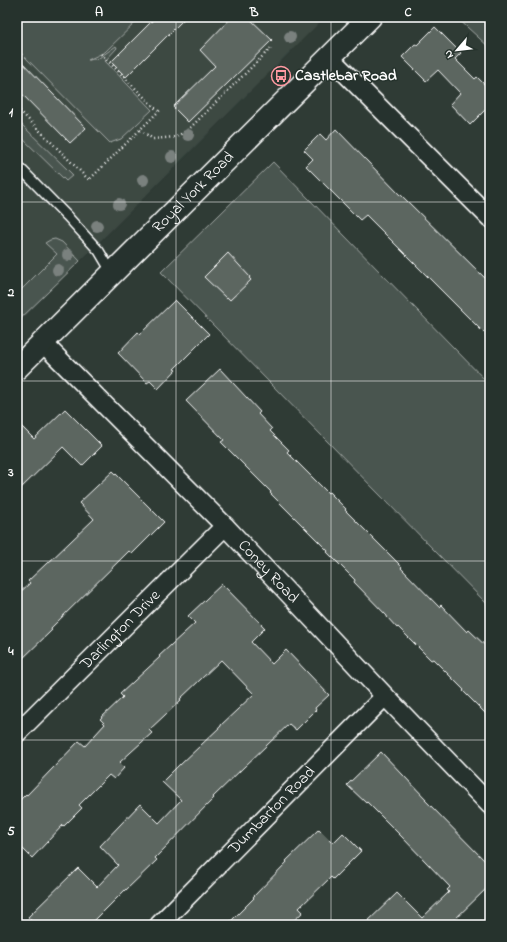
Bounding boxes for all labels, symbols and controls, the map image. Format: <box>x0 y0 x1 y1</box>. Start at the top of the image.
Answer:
text: A <box>95 3 103 22</box>
text: B <box>249 3 259 22</box>
text: C <box>404 3 412 22</box>
north arrow <box>437 30 477 70</box>
text: N <box>440 47 458 61</box>
place label: Castlebar Road <box>295 64 397 88</box>
bus stop icon: Castlebar Road <box>270 65 292 87</box>
text: 1 <box>9 103 14 122</box>
street label: Royal York Road <box>147 146 240 239</box>
text: 2 <box>7 283 15 302</box>
text: 3 <box>7 463 14 482</box>
street label: Coney Road <box>232 534 304 609</box>
street label: Darlington Drive <box>74 584 167 676</box>
text: 4 <box>7 642 14 661</box>
street label: Dumbarton Road <box>222 761 321 861</box>
text: 5 <box>7 822 15 841</box>

